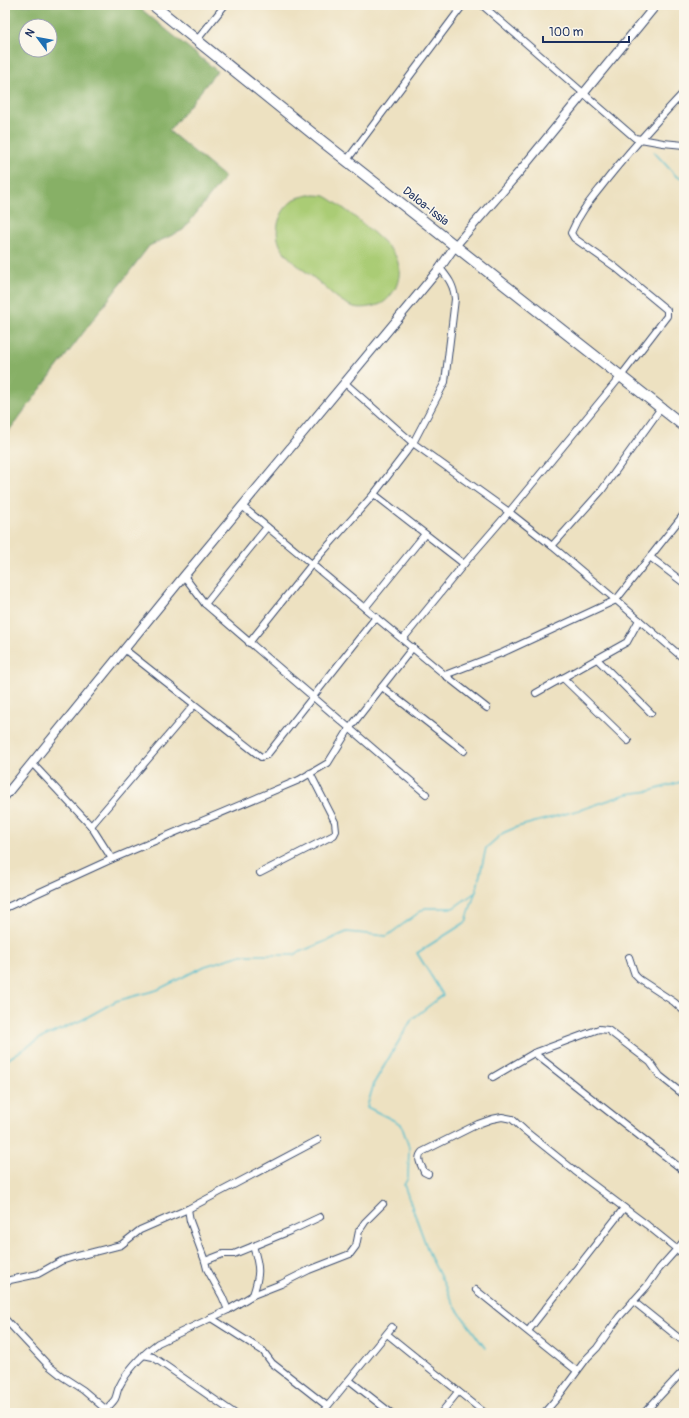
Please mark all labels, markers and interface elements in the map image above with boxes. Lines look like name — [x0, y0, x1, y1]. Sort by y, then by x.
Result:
north arrow — [18, 18, 58, 58]
scale bar — [543, 18, 629, 44]
text: 100 m — [549, 25, 584, 40]
text: N — [22, 26, 38, 40]
street label: Daloa-Issia — [399, 184, 452, 229]

